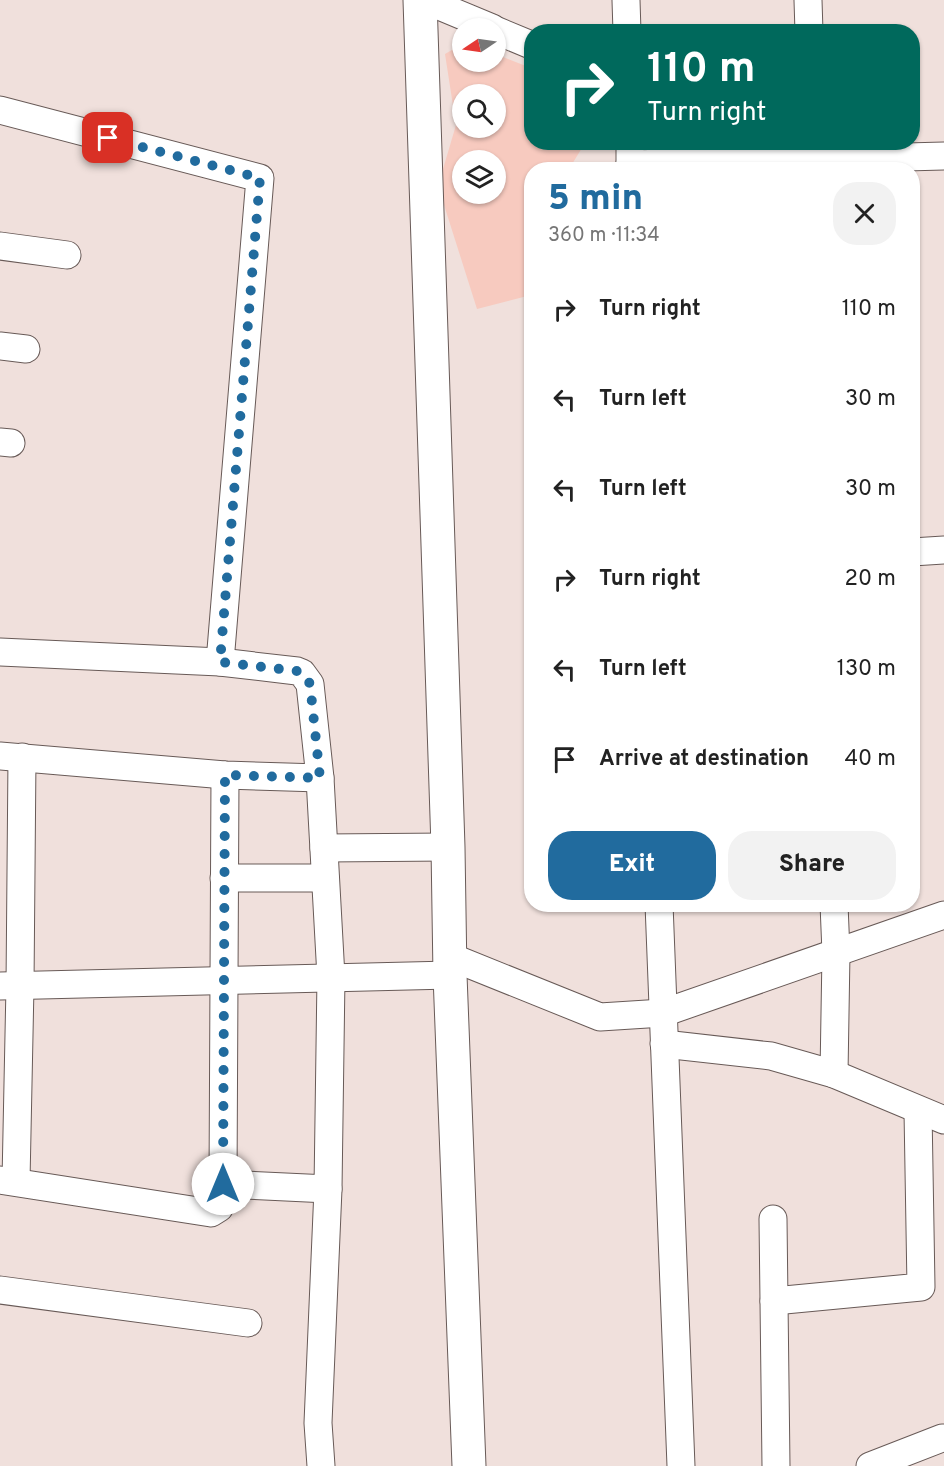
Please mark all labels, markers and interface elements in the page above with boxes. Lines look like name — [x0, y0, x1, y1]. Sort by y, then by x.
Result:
north arrow — [452, 18, 506, 72]
map controls — [452, 18, 506, 204]
text: 110 m — [647, 44, 756, 97]
icon: right — [548, 48, 626, 126]
button: search — [452, 84, 506, 138]
text: Turn right — [647, 96, 766, 130]
pin — [82, 112, 133, 163]
icon: arrive — [91, 121, 124, 154]
button: layers — [452, 150, 506, 204]
text: 5 min — [548, 177, 643, 223]
button: close — [833, 182, 896, 245]
text: 360 m · 11:34 — [548, 223, 660, 249]
icon: right — [548, 293, 581, 326]
text: Turn right — [599, 296, 701, 323]
text: 110 m — [842, 296, 896, 323]
icon: left — [548, 383, 581, 416]
text: Turn left — [599, 386, 687, 413]
text: 30 m — [845, 386, 896, 413]
icon: left — [548, 473, 581, 506]
text: Turn left — [599, 476, 687, 503]
text: 30 m — [845, 476, 896, 503]
icon: right — [548, 563, 581, 596]
text: Turn right — [599, 566, 701, 593]
text: 20 m — [845, 566, 896, 593]
icon: left — [548, 653, 581, 686]
text: Turn left — [599, 656, 687, 683]
text: 130 m — [837, 656, 896, 683]
icon: arrive — [548, 743, 581, 776]
text: Arrive at destination — [599, 746, 809, 773]
text: 40 m — [844, 746, 896, 773]
button: Exit — [548, 831, 716, 900]
button: Share — [728, 831, 896, 900]
position arrow — [191, 1152, 255, 1216]

